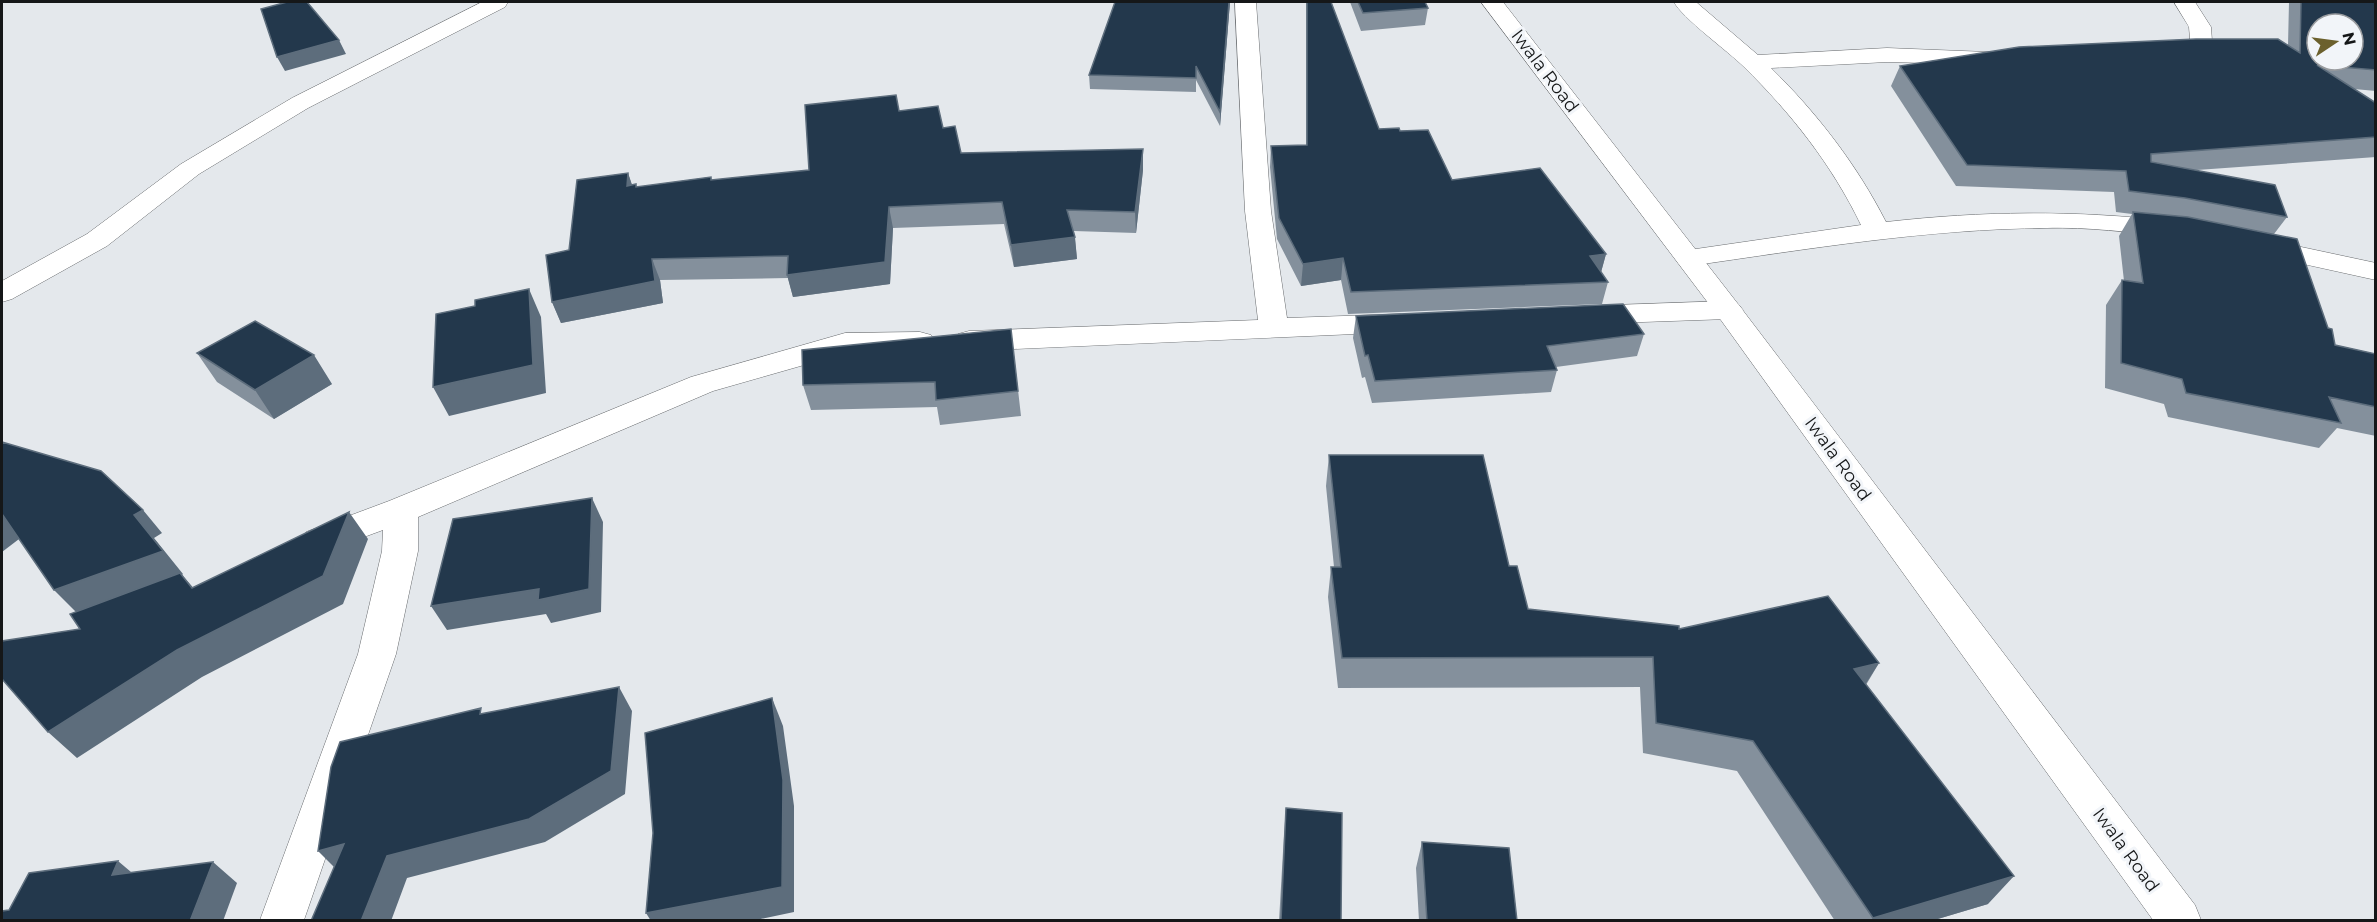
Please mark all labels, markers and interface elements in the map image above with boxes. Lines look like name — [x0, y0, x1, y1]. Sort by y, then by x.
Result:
north arrow — [2305, 12, 2365, 72]
street label: Iwala Road — [1506, 25, 1584, 117]
text: N — [2338, 30, 2360, 47]
street label: Iwala Road — [1800, 413, 1876, 505]
street label: Iwala Road — [2088, 804, 2164, 896]

